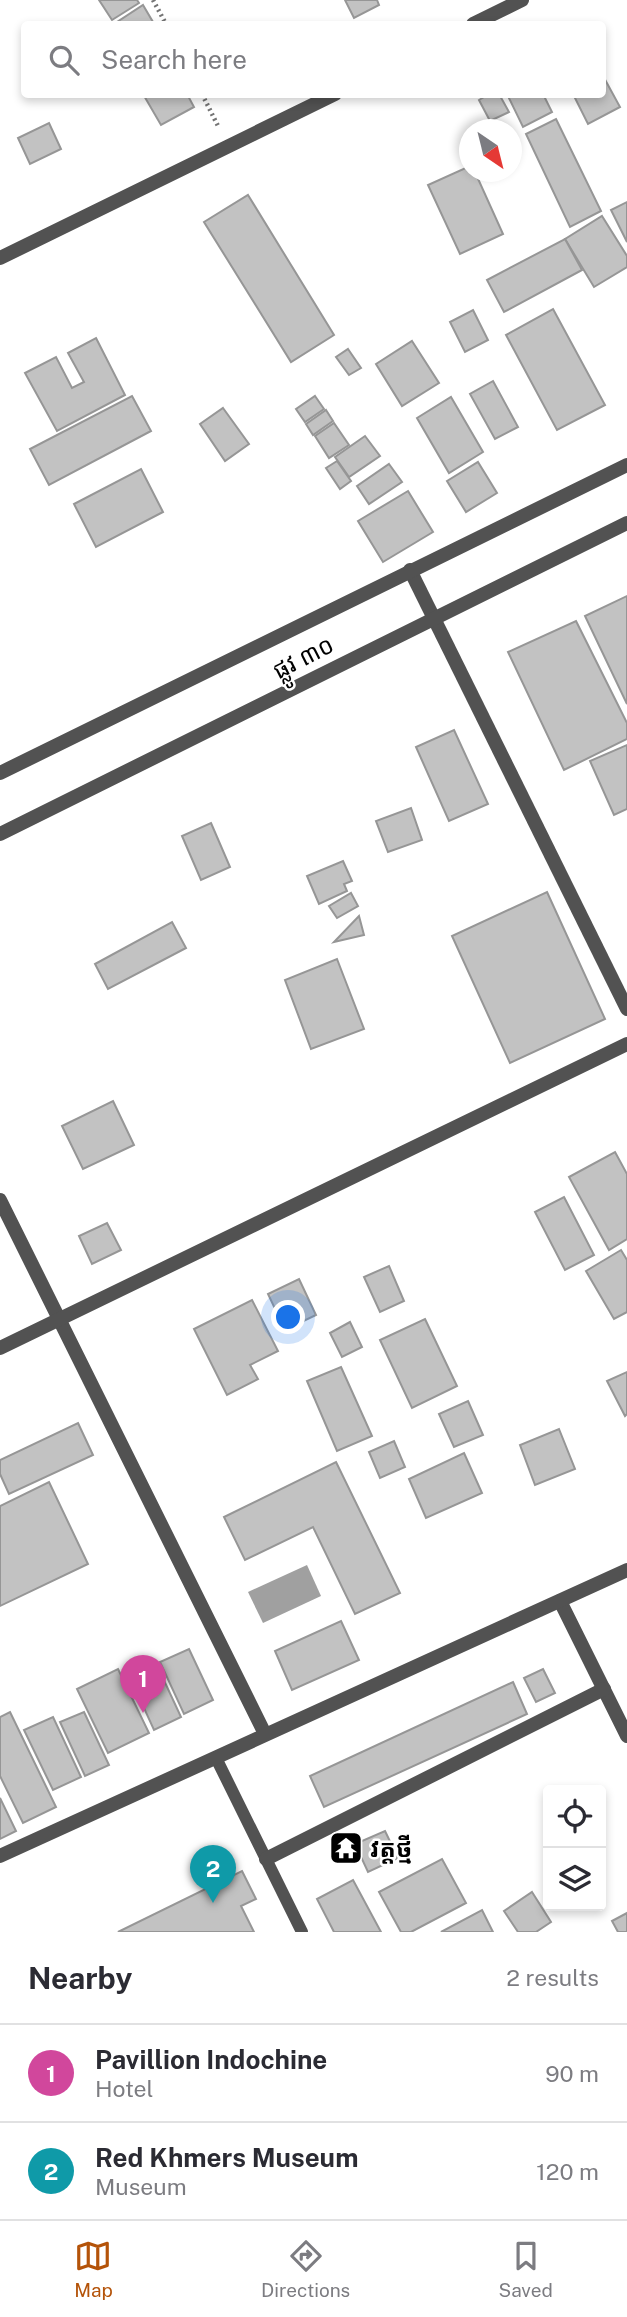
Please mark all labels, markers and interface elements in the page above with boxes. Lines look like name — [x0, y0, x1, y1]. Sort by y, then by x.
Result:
search box — [21, 21, 606, 98]
icon: search — [45, 41, 83, 79]
text: Search here — [101, 44, 247, 75]
north arrow — [459, 119, 522, 182]
street label: ផ្លូវ ៣០ — [268, 630, 342, 692]
your location — [271, 1300, 305, 1334]
pin: 1 — [120, 1655, 166, 1713]
map controls — [543, 1785, 606, 1911]
button: locate — [543, 1785, 606, 1848]
temple icon: វត្តថ្មី — [327, 1829, 365, 1867]
place label: វត្តថ្មី — [370, 1834, 412, 1864]
pin: 2 — [190, 1845, 236, 1903]
button: layers — [543, 1848, 606, 1911]
text: Nearby — [28, 1960, 132, 1996]
text: 2 results — [506, 1964, 599, 1991]
text: Pavillion Indochine — [95, 2044, 327, 2075]
text: 1 — [46, 2060, 56, 2087]
text: 90 m — [545, 2060, 599, 2087]
text: Hotel — [95, 2075, 154, 2102]
text: Red Khmers Museum — [95, 2142, 358, 2173]
text: 2 — [44, 2158, 58, 2185]
text: 120 m — [536, 2158, 599, 2185]
text: Museum — [95, 2173, 187, 2200]
tab: Map — [74, 2237, 113, 2301]
tab: Directions — [261, 2237, 350, 2301]
tab: Saved — [499, 2237, 553, 2301]

